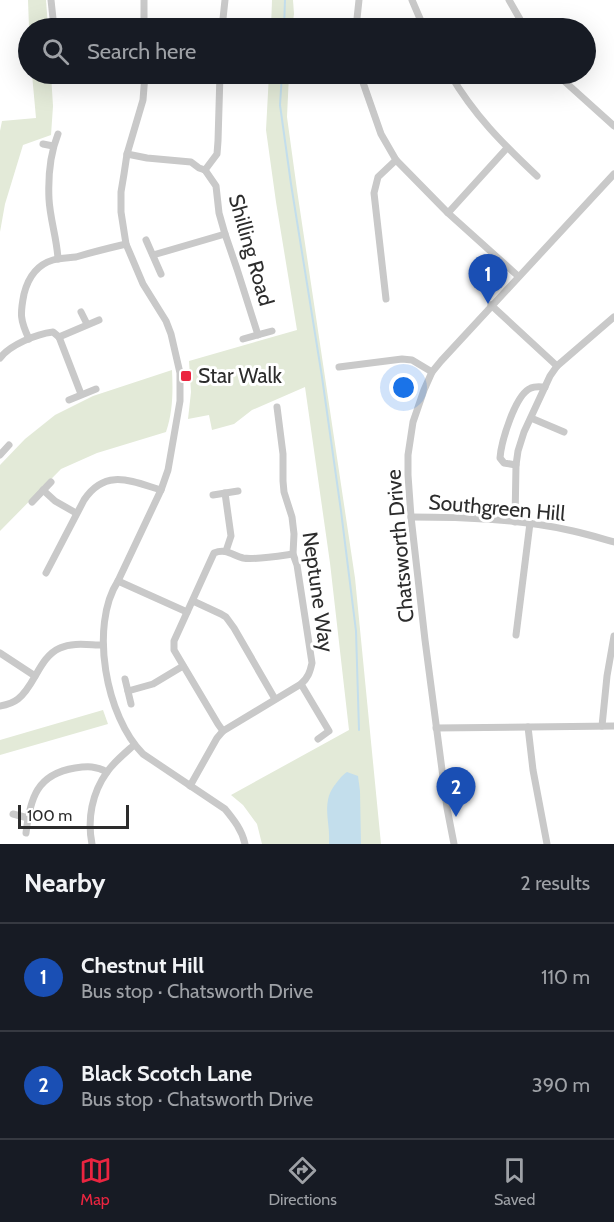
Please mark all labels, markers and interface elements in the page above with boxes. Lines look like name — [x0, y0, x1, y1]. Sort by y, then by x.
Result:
search box — [18, 18, 596, 84]
icon: search — [39, 35, 72, 68]
text: Search here — [87, 38, 196, 65]
street label: Shilling Road — [224, 191, 279, 308]
pin: 1 — [468, 254, 508, 304]
place label: Star Walk — [198, 363, 283, 388]
marker: Star Walk — [179, 369, 193, 383]
your location — [389, 373, 418, 402]
street label: Chatsworth Drive — [380, 468, 419, 624]
street label: Southgreen Hill — [428, 489, 566, 526]
street label: Neptune Way — [298, 530, 339, 654]
pin: 2 — [436, 768, 476, 817]
scale bar — [18, 802, 129, 830]
text: 100 m — [27, 806, 72, 825]
text: Nearby — [24, 867, 105, 899]
text: 2 results — [520, 871, 590, 895]
text: Chestnut Hill — [81, 952, 204, 979]
text: 1 — [40, 965, 47, 989]
text: 110 m — [541, 965, 590, 989]
text: Bus stop · Chatsworth Drive — [81, 979, 313, 1003]
text: Black Scotch Lane — [81, 1060, 252, 1087]
text: 2 — [38, 1073, 49, 1097]
text: 390 m — [532, 1073, 590, 1097]
text: Bus stop · Chatsworth Drive — [81, 1087, 313, 1111]
tab: Map — [79, 1154, 112, 1209]
tab: Directions — [269, 1154, 337, 1209]
tab: Saved — [494, 1154, 535, 1209]

